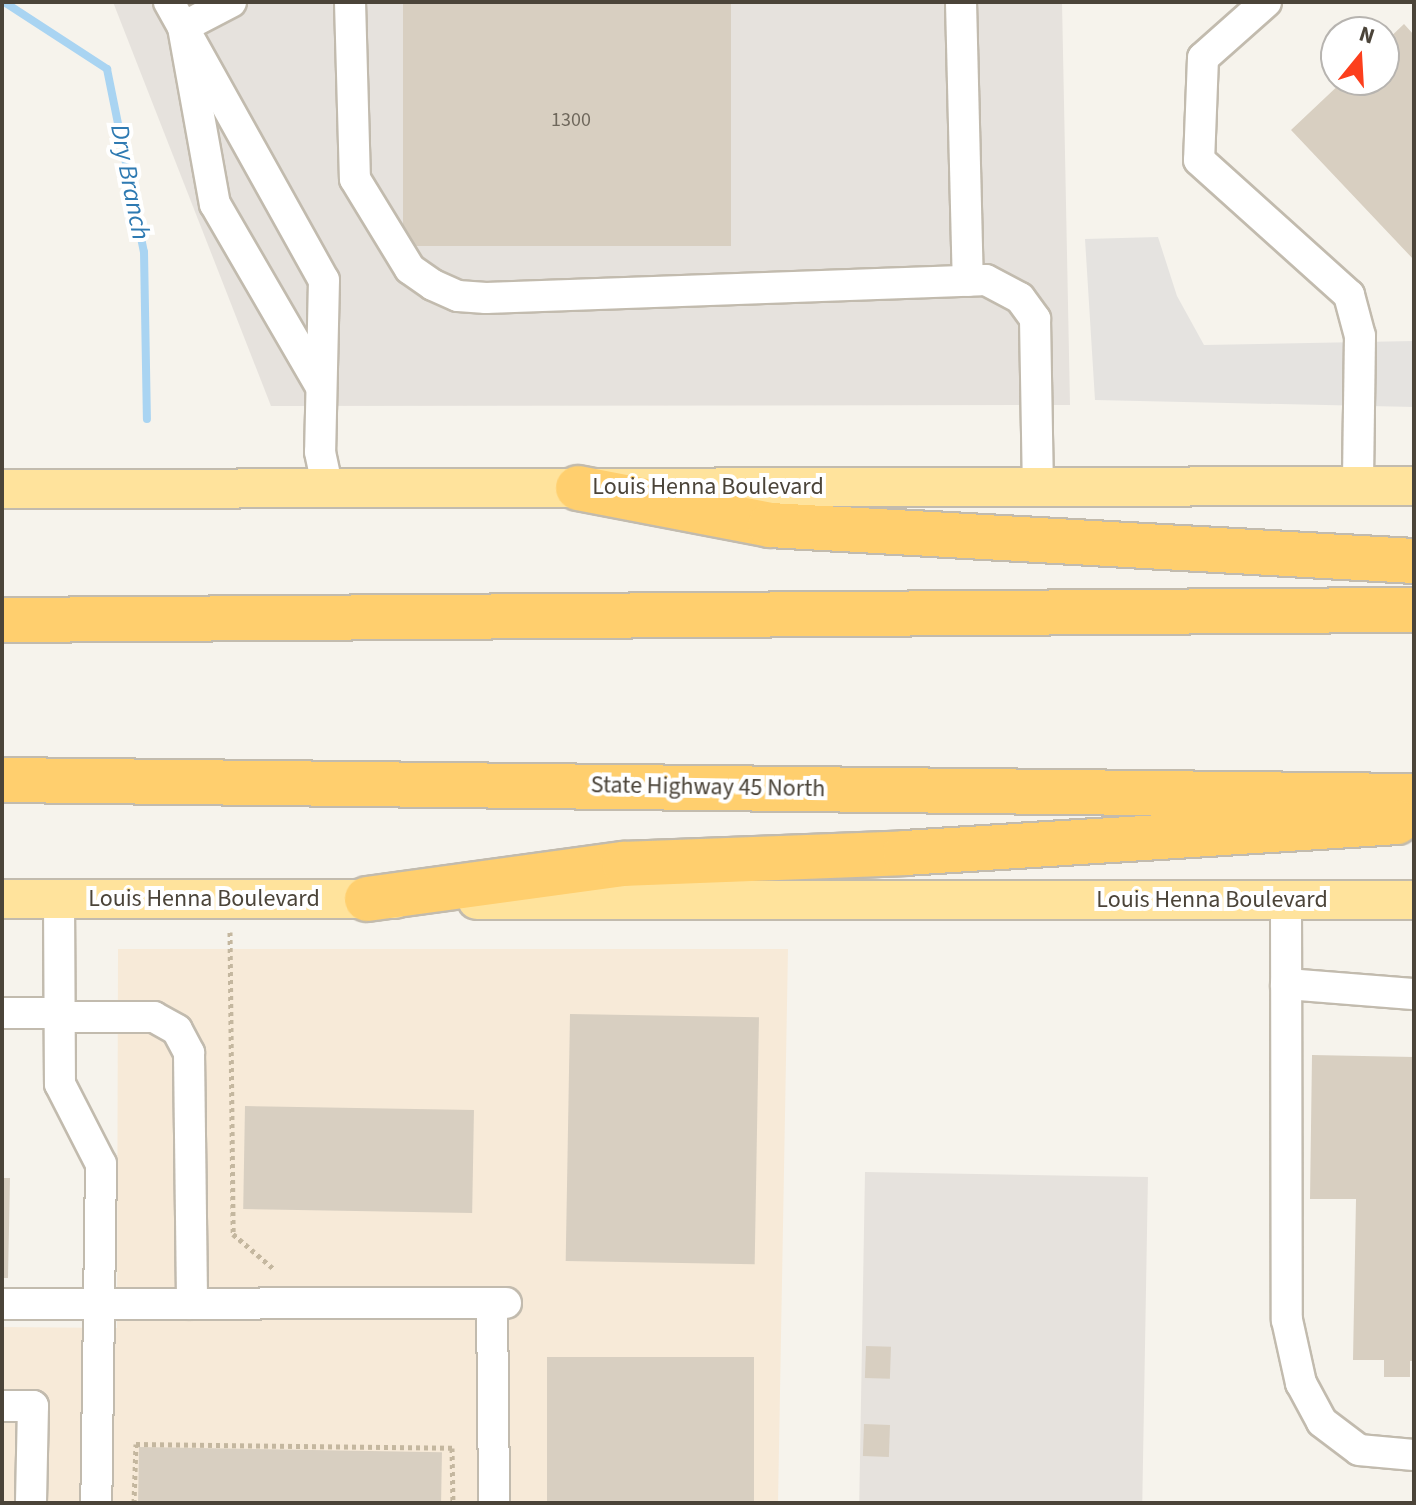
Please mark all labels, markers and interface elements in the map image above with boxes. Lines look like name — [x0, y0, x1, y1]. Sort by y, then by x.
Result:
north arrow — [1320, 16, 1400, 96]
text: N — [1355, 18, 1379, 53]
house number: 1300 — [551, 108, 591, 132]
water label: Dry Branch — [103, 121, 157, 243]
street label: Louis Henna Boulevard — [592, 473, 824, 501]
street label: State Highway 45 North — [590, 771, 826, 803]
street label: Louis Henna Boulevard — [88, 885, 320, 913]
street label: Louis Henna Boulevard — [1096, 886, 1328, 914]

